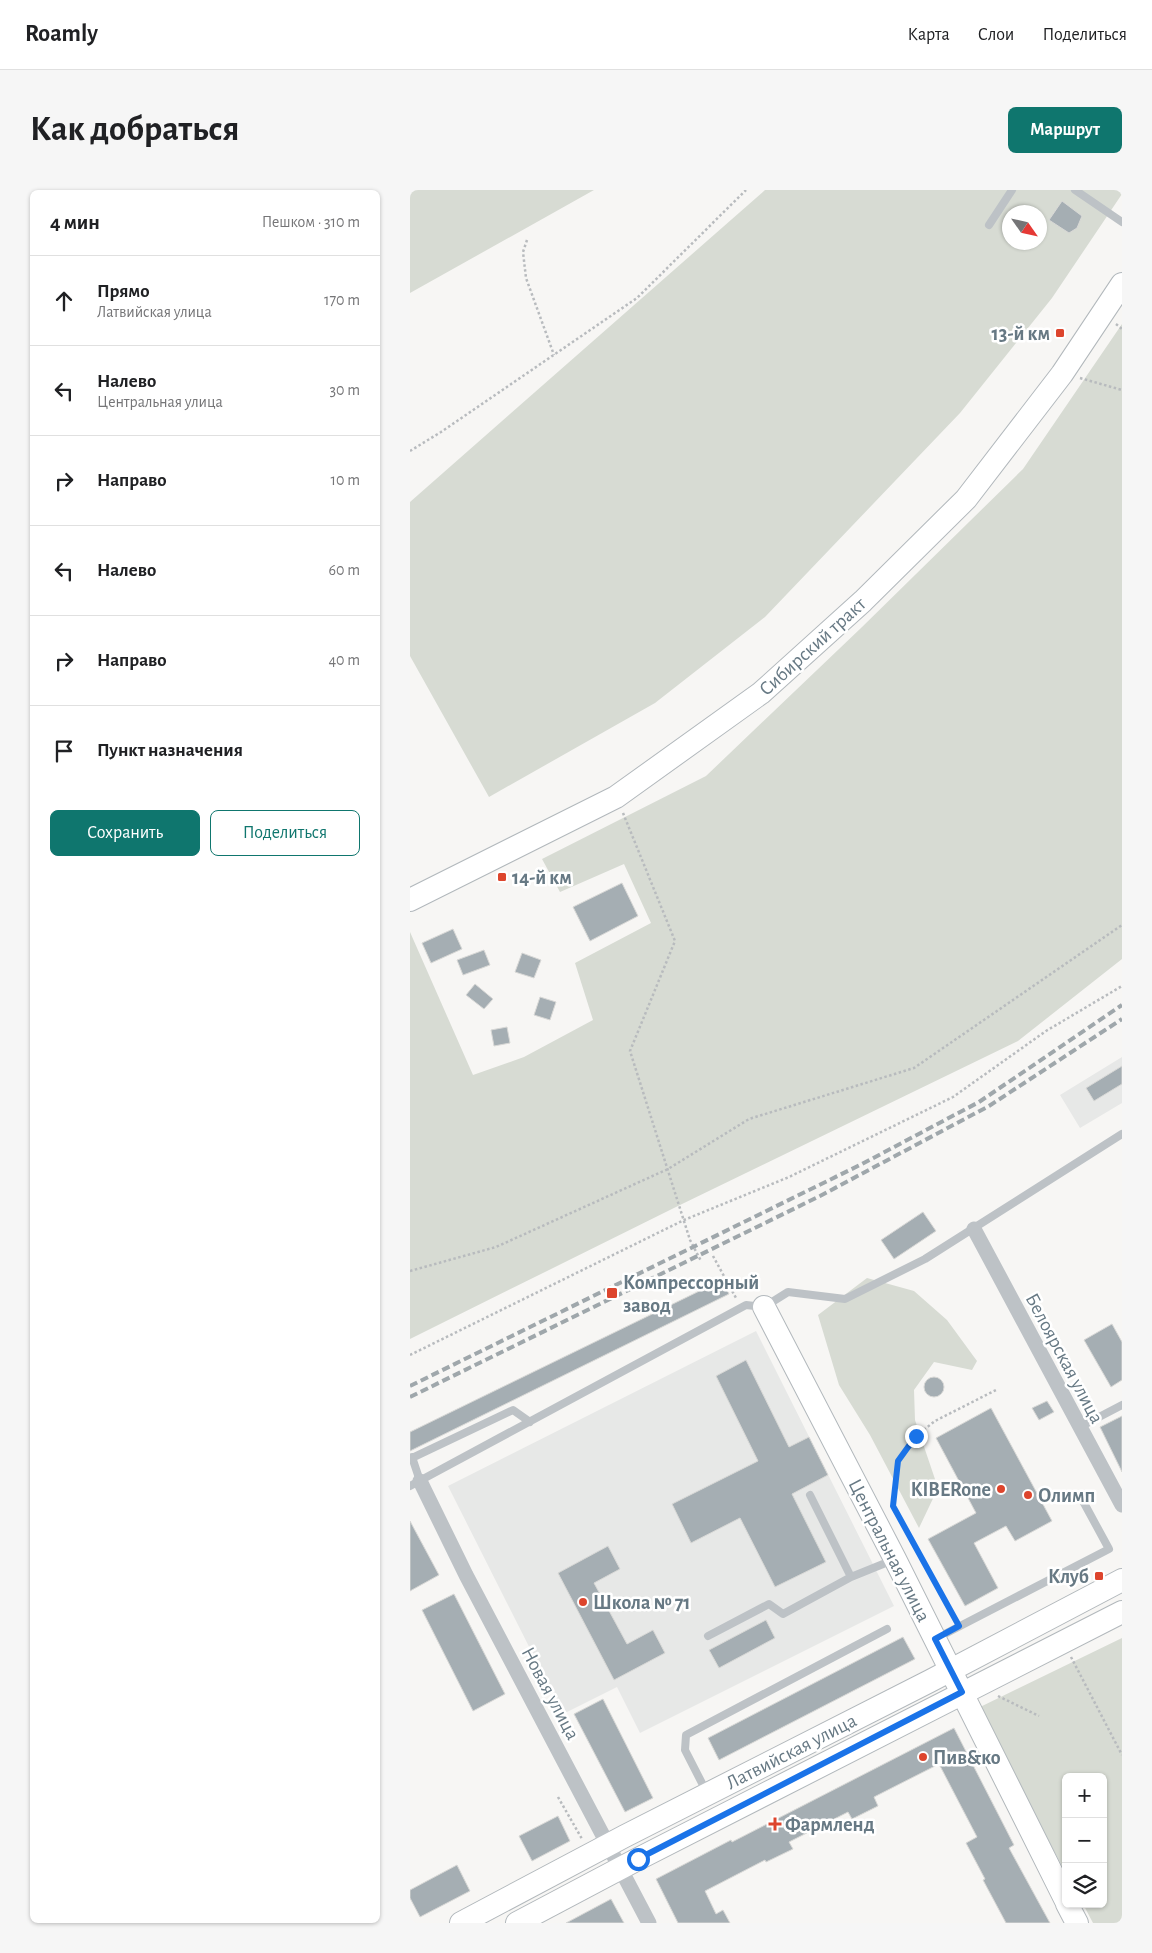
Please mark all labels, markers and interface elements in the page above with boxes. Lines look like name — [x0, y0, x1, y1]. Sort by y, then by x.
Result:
text: Roamly — [25, 22, 98, 46]
text: Карта — [908, 26, 950, 44]
text: Слои — [978, 26, 1014, 44]
text: Поделиться — [1042, 26, 1127, 44]
button: Маршрут — [1008, 107, 1122, 153]
text: Как добраться — [30, 112, 239, 147]
north arrow — [1002, 205, 1047, 250]
text: 4 мин — [50, 212, 100, 233]
text: Пешком · 310 m — [262, 214, 360, 230]
text: Прямо — [97, 282, 150, 301]
icon: ahead — [50, 287, 78, 315]
text: 170 m — [324, 292, 360, 308]
text: Латвийская улица — [97, 304, 212, 320]
place label: 13-й км — [992, 324, 1050, 344]
marker: 13-й км — [1054, 327, 1066, 339]
text: Налево — [97, 372, 156, 391]
icon: left — [50, 377, 78, 405]
text: 30 m — [330, 382, 360, 398]
text: Центральная улица — [97, 394, 223, 410]
icon: right — [50, 467, 78, 495]
text: Направо — [97, 471, 167, 490]
text: 10 m — [331, 472, 360, 488]
icon: left — [50, 557, 78, 585]
text: Налево — [97, 561, 156, 580]
text: 60 m — [329, 562, 360, 578]
street label: Сибирский тракт — [756, 593, 870, 700]
icon: right — [50, 647, 78, 675]
text: Направо — [97, 651, 167, 670]
text: 40 m — [328, 652, 360, 668]
icon: arrive — [50, 737, 78, 765]
text: Пункт назначения — [97, 741, 243, 760]
button: Сохранить — [50, 810, 200, 856]
button: Поделиться — [210, 810, 360, 856]
place label: 14-й км — [512, 868, 572, 888]
marker: 14-й км — [496, 871, 508, 883]
place label: Компрессорный завод — [623, 1273, 759, 1316]
marker: Компрессорный завод — [605, 1286, 619, 1300]
street label: Белоярская улица — [1021, 1290, 1107, 1427]
route end — [905, 1425, 928, 1448]
street label: Центральная улица — [844, 1476, 934, 1625]
place label: KIBERone — [911, 1480, 991, 1500]
marker: KIBERone — [995, 1483, 1007, 1495]
place label: Олимп — [1038, 1486, 1095, 1506]
marker: Олимп — [1022, 1489, 1034, 1501]
place label: Клуб — [1048, 1567, 1089, 1587]
marker: Клуб — [1093, 1570, 1105, 1582]
place label: Школа № 71 — [593, 1593, 691, 1613]
marker: Школа № 71 — [577, 1596, 589, 1608]
street label: Новая улица — [517, 1644, 583, 1743]
street label: Латвийская улица — [723, 1710, 860, 1793]
place label: Пив&ко — [933, 1748, 1001, 1768]
marker: Пив&ко — [917, 1751, 929, 1763]
map controls — [1062, 1773, 1107, 1908]
button: + — [1062, 1773, 1107, 1818]
place label: Фармленд — [785, 1815, 875, 1835]
marker: Фармленд — [769, 1818, 781, 1830]
button: − — [1062, 1818, 1107, 1863]
route start — [627, 1848, 650, 1871]
button: layers — [1062, 1863, 1107, 1908]

